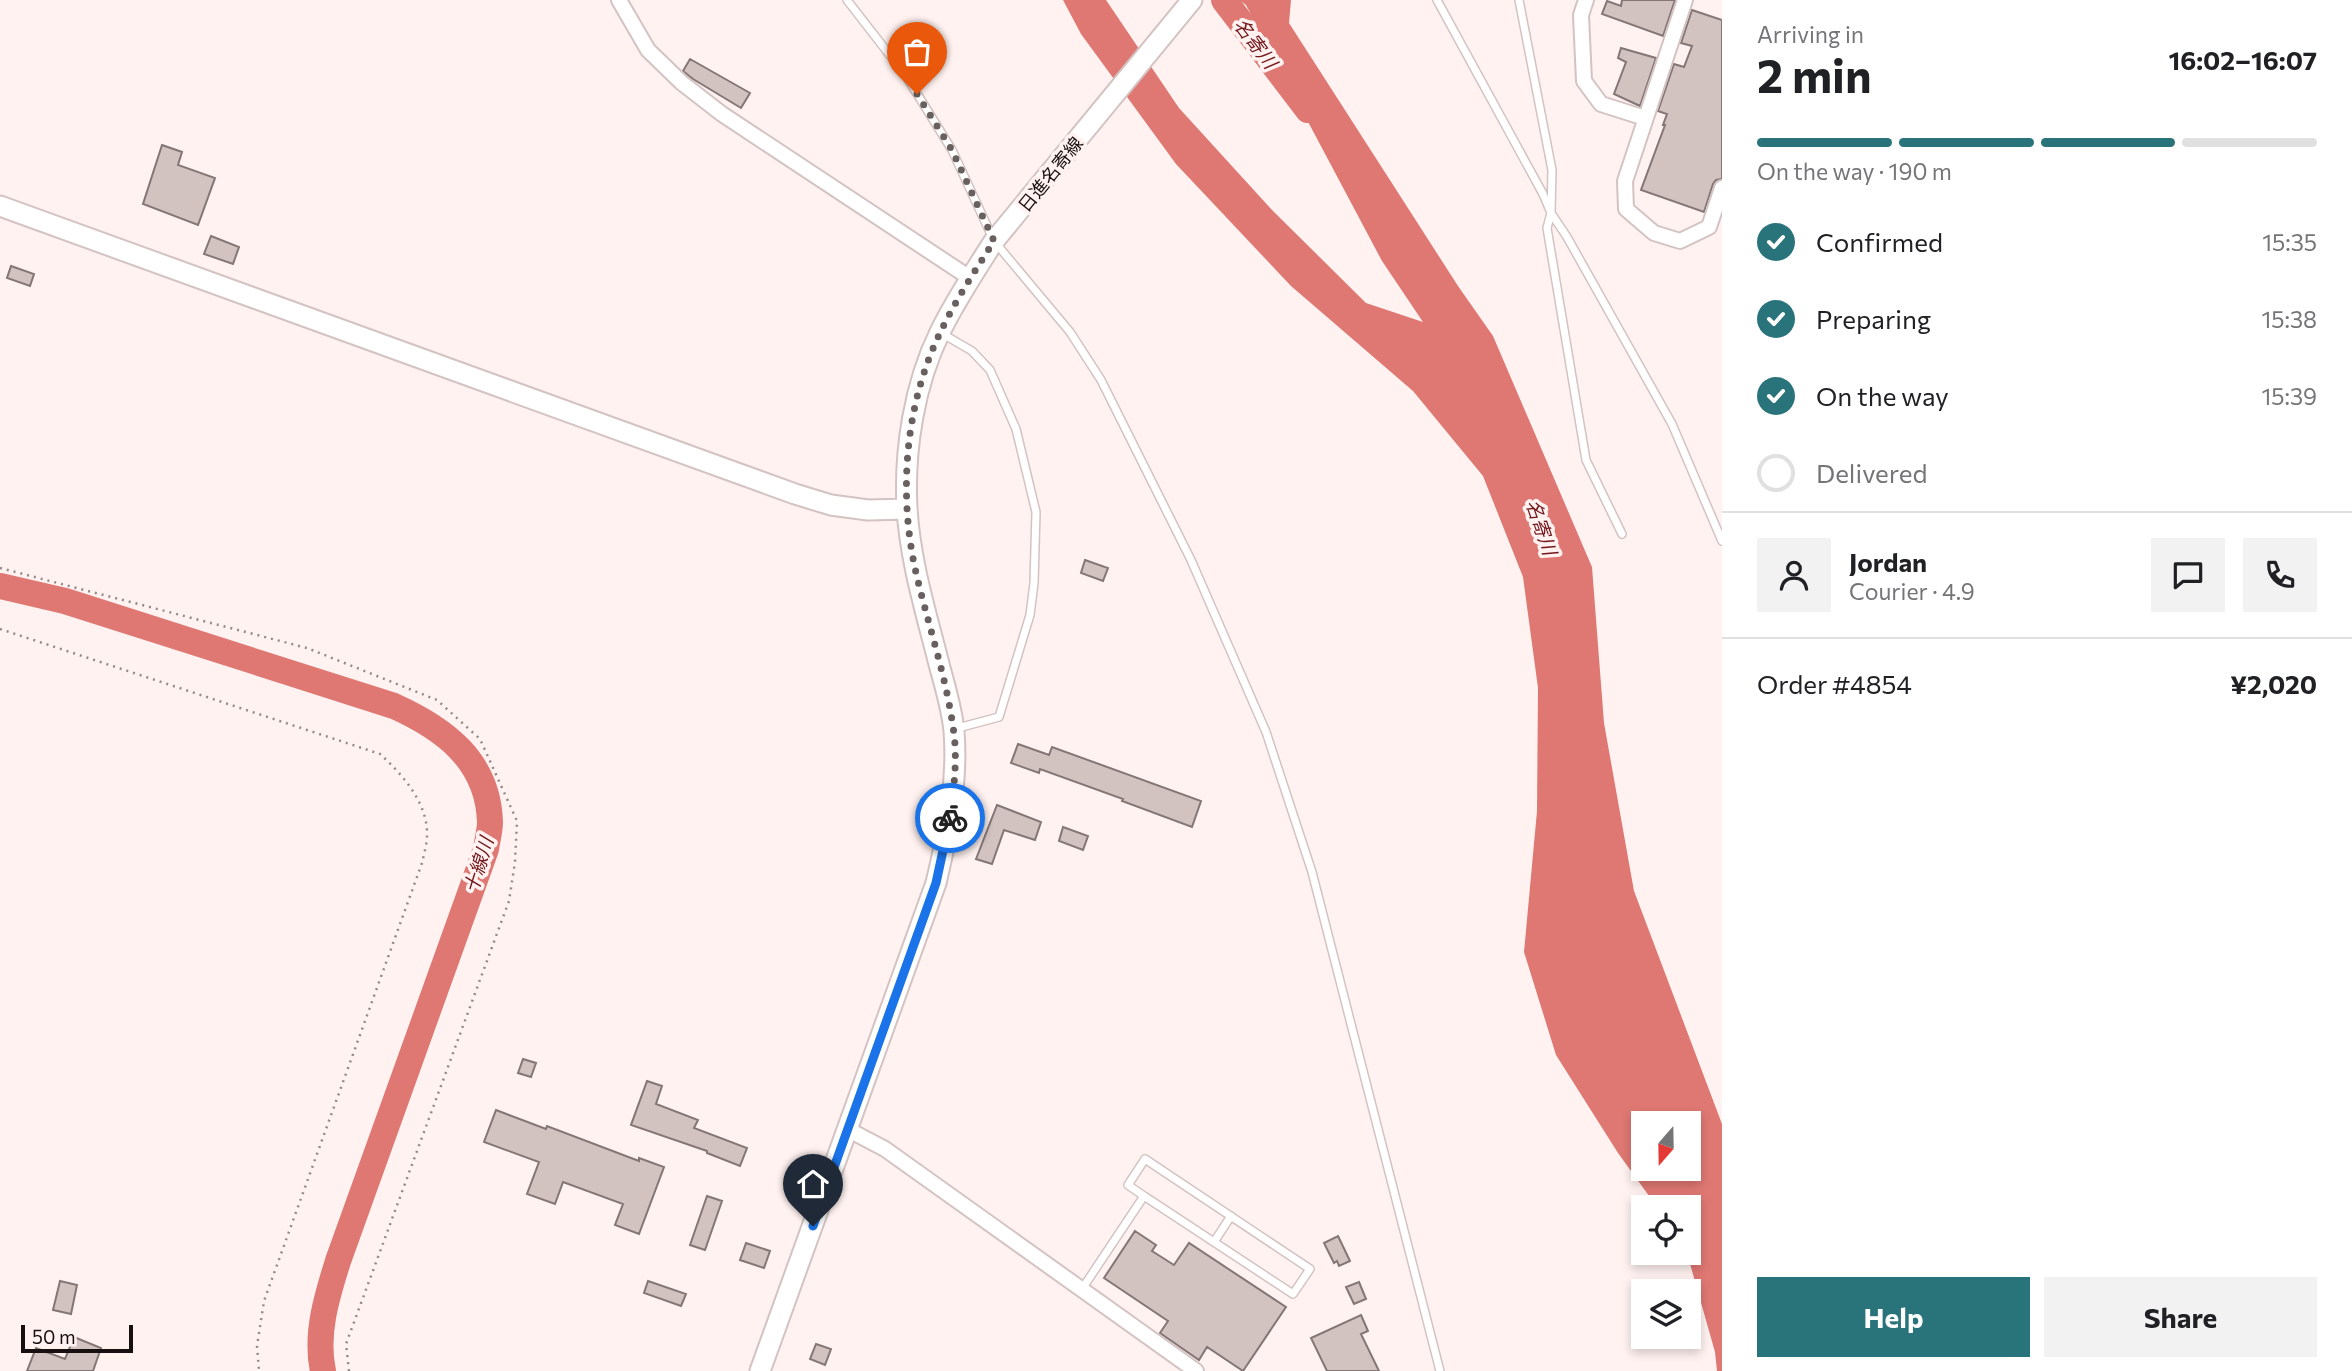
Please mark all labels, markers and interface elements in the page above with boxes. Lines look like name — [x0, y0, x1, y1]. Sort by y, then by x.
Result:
water label: 名寄川 — [1230, 13, 1284, 74]
text: Arriving in — [1757, 20, 1864, 48]
pin — [887, 22, 947, 94]
icon: bag — [898, 33, 936, 71]
text: 16:02–16:07 — [2168, 44, 2317, 75]
text: 2 min — [1757, 46, 1872, 102]
street label: 日進名寄線 — [1013, 132, 1087, 216]
text: On the way · 190 m — [1757, 157, 1952, 185]
icon: check — [1757, 223, 1795, 261]
text: Confirmed — [1816, 226, 1943, 257]
text: 15:35 — [2262, 228, 2317, 256]
icon: check — [1757, 300, 1795, 338]
text: Preparing — [1816, 303, 1931, 334]
text: 15:38 — [2261, 305, 2317, 333]
icon: check — [1757, 377, 1795, 415]
text: On the way — [1816, 380, 1949, 411]
text: 15:39 — [2261, 382, 2317, 410]
text: Delivered — [1816, 457, 1927, 488]
water label: 名寄川 — [1522, 496, 1563, 560]
button: person — [1757, 538, 1831, 612]
button: chat — [2151, 538, 2225, 612]
button: phone — [2243, 538, 2317, 612]
text: Jordan — [1849, 546, 1927, 577]
text: Courier · 4.9 — [1849, 577, 1975, 605]
text: Order #4854 — [1757, 668, 1912, 699]
text: ¥2,020 — [2230, 668, 2317, 699]
courier — [915, 783, 985, 853]
icon: bike — [931, 799, 969, 837]
water label: 十線川 — [459, 832, 498, 896]
north arrow — [1631, 1111, 1701, 1181]
map controls — [1631, 1111, 1701, 1349]
pin — [783, 1154, 843, 1226]
icon: home — [794, 1165, 832, 1203]
button: locate — [1631, 1195, 1701, 1265]
button: Help — [1757, 1277, 2030, 1357]
button: Share — [2044, 1277, 2317, 1357]
button: layers — [1631, 1279, 1701, 1349]
scale bar — [21, 1322, 133, 1354]
text: 50 m — [32, 1325, 76, 1348]

